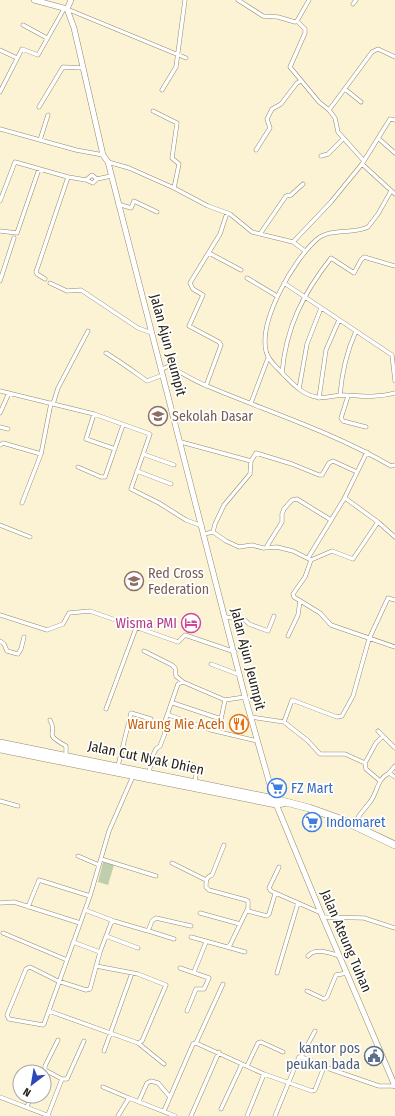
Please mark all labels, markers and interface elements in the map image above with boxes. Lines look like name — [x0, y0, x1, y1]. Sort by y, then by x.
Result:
street label: Jalan Ajun Jeumpit — [146, 292, 190, 398]
school or university icon: Sekolah Dasar — [147, 405, 169, 427]
place label: Sekolah Dasar — [172, 408, 253, 425]
place label: Red Cross Federation — [148, 565, 209, 598]
school or university icon: Red Cross Federation — [123, 570, 145, 592]
street label: Jalan Ajun Jeumpit — [227, 606, 269, 712]
hotel icon: Wisma PMI — [180, 612, 202, 634]
place label: Wisma PMI — [116, 615, 177, 632]
restaurant icon: Warung Mie Aceh — [228, 713, 250, 735]
place label: Warung Mie Aceh — [128, 716, 225, 733]
street label: Jalan Cut Nyak Dhien — [86, 737, 206, 779]
supermarket icon: FZ Mart — [266, 777, 288, 799]
place label: FZ Mart — [291, 780, 333, 797]
supermarket icon: Indomaret — [301, 811, 323, 833]
place label: Indomaret — [326, 814, 386, 831]
street label: Jalan Ateung Tuhan — [317, 887, 375, 995]
place label: kantor pos peukan bada — [286, 1040, 360, 1073]
public building icon: kantor pos peukan bada — [363, 1045, 385, 1067]
north arrow — [12, 1064, 52, 1104]
text: N — [21, 1085, 33, 1099]

